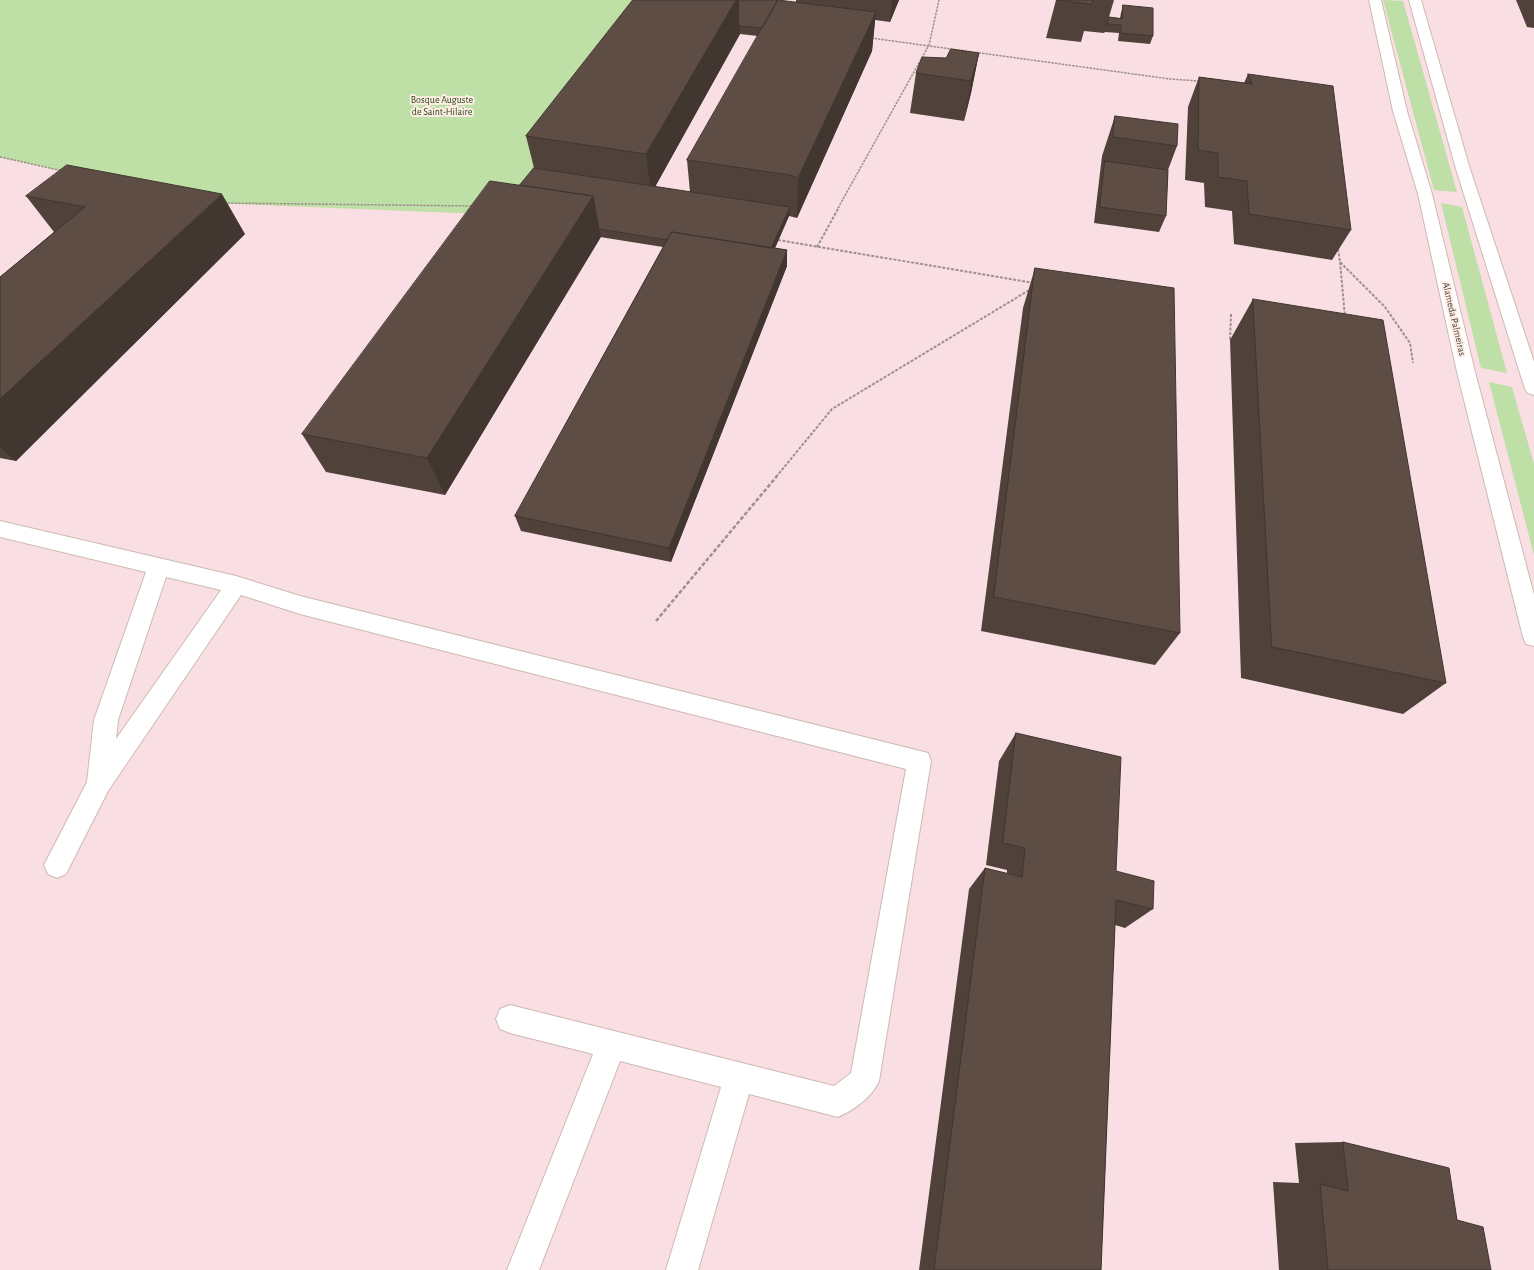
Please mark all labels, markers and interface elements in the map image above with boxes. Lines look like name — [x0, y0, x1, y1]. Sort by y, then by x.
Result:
park label: Bosque Auguste de Saint-Hilaire — [411, 94, 473, 118]
street label: Alameda Palmeiras — [1440, 281, 1468, 357]

